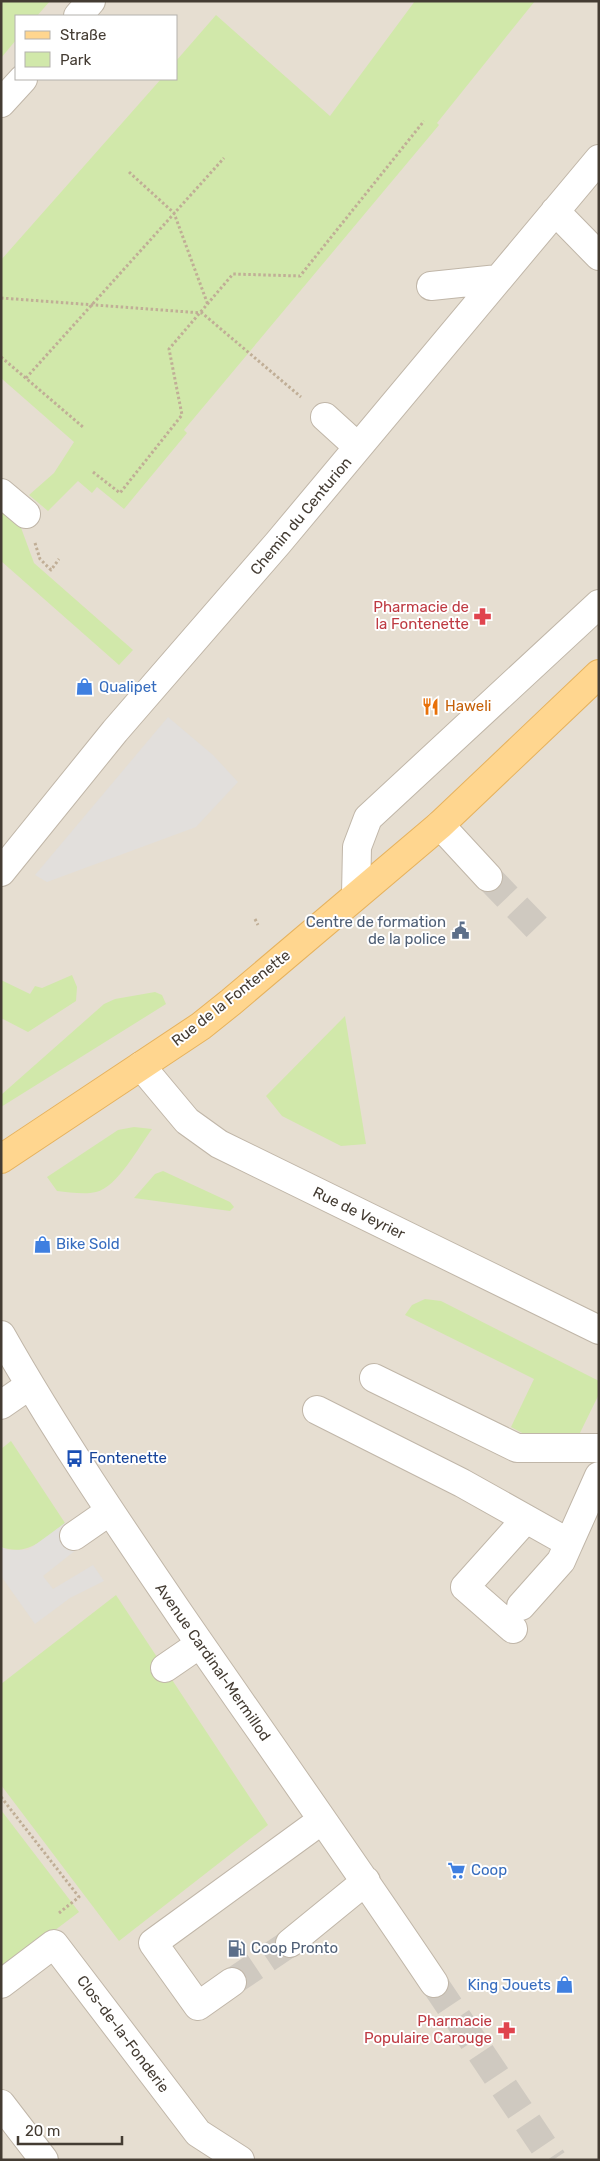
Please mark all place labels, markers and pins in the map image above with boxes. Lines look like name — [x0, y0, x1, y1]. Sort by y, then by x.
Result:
place label: Pharmacie de la Fontenette — [373, 598, 469, 633]
pharmacy icon: Pharmacie de la Fontenette — [473, 606, 493, 626]
shop icon: Qualipet — [75, 677, 95, 697]
place label: Qualipet — [99, 678, 157, 696]
restaurant icon: Haweli — [421, 696, 441, 716]
place label: Haweli — [445, 697, 491, 715]
place label: Centre de formation de la police — [306, 913, 446, 948]
public building icon: Centre de formation de la police — [450, 921, 470, 941]
shop icon: Bike Sold — [32, 1234, 52, 1254]
place label: Bike Sold — [56, 1235, 120, 1253]
bus stop icon: Fontenette — [65, 1448, 85, 1468]
place label: Fontenette — [89, 1449, 167, 1467]
supermarket icon: Coop — [447, 1860, 467, 1880]
place label: Coop — [471, 1861, 507, 1879]
fuel station icon: Coop Pronto — [227, 1938, 247, 1958]
place label: Coop Pronto — [251, 1939, 338, 1957]
shop icon: King Jouets — [555, 1975, 575, 1995]
place label: King Jouets — [468, 1976, 551, 1994]
place label: Pharmacie Populaire Carouge — [364, 2012, 492, 2047]
pharmacy icon: Pharmacie Populaire Carouge — [496, 2020, 516, 2040]

